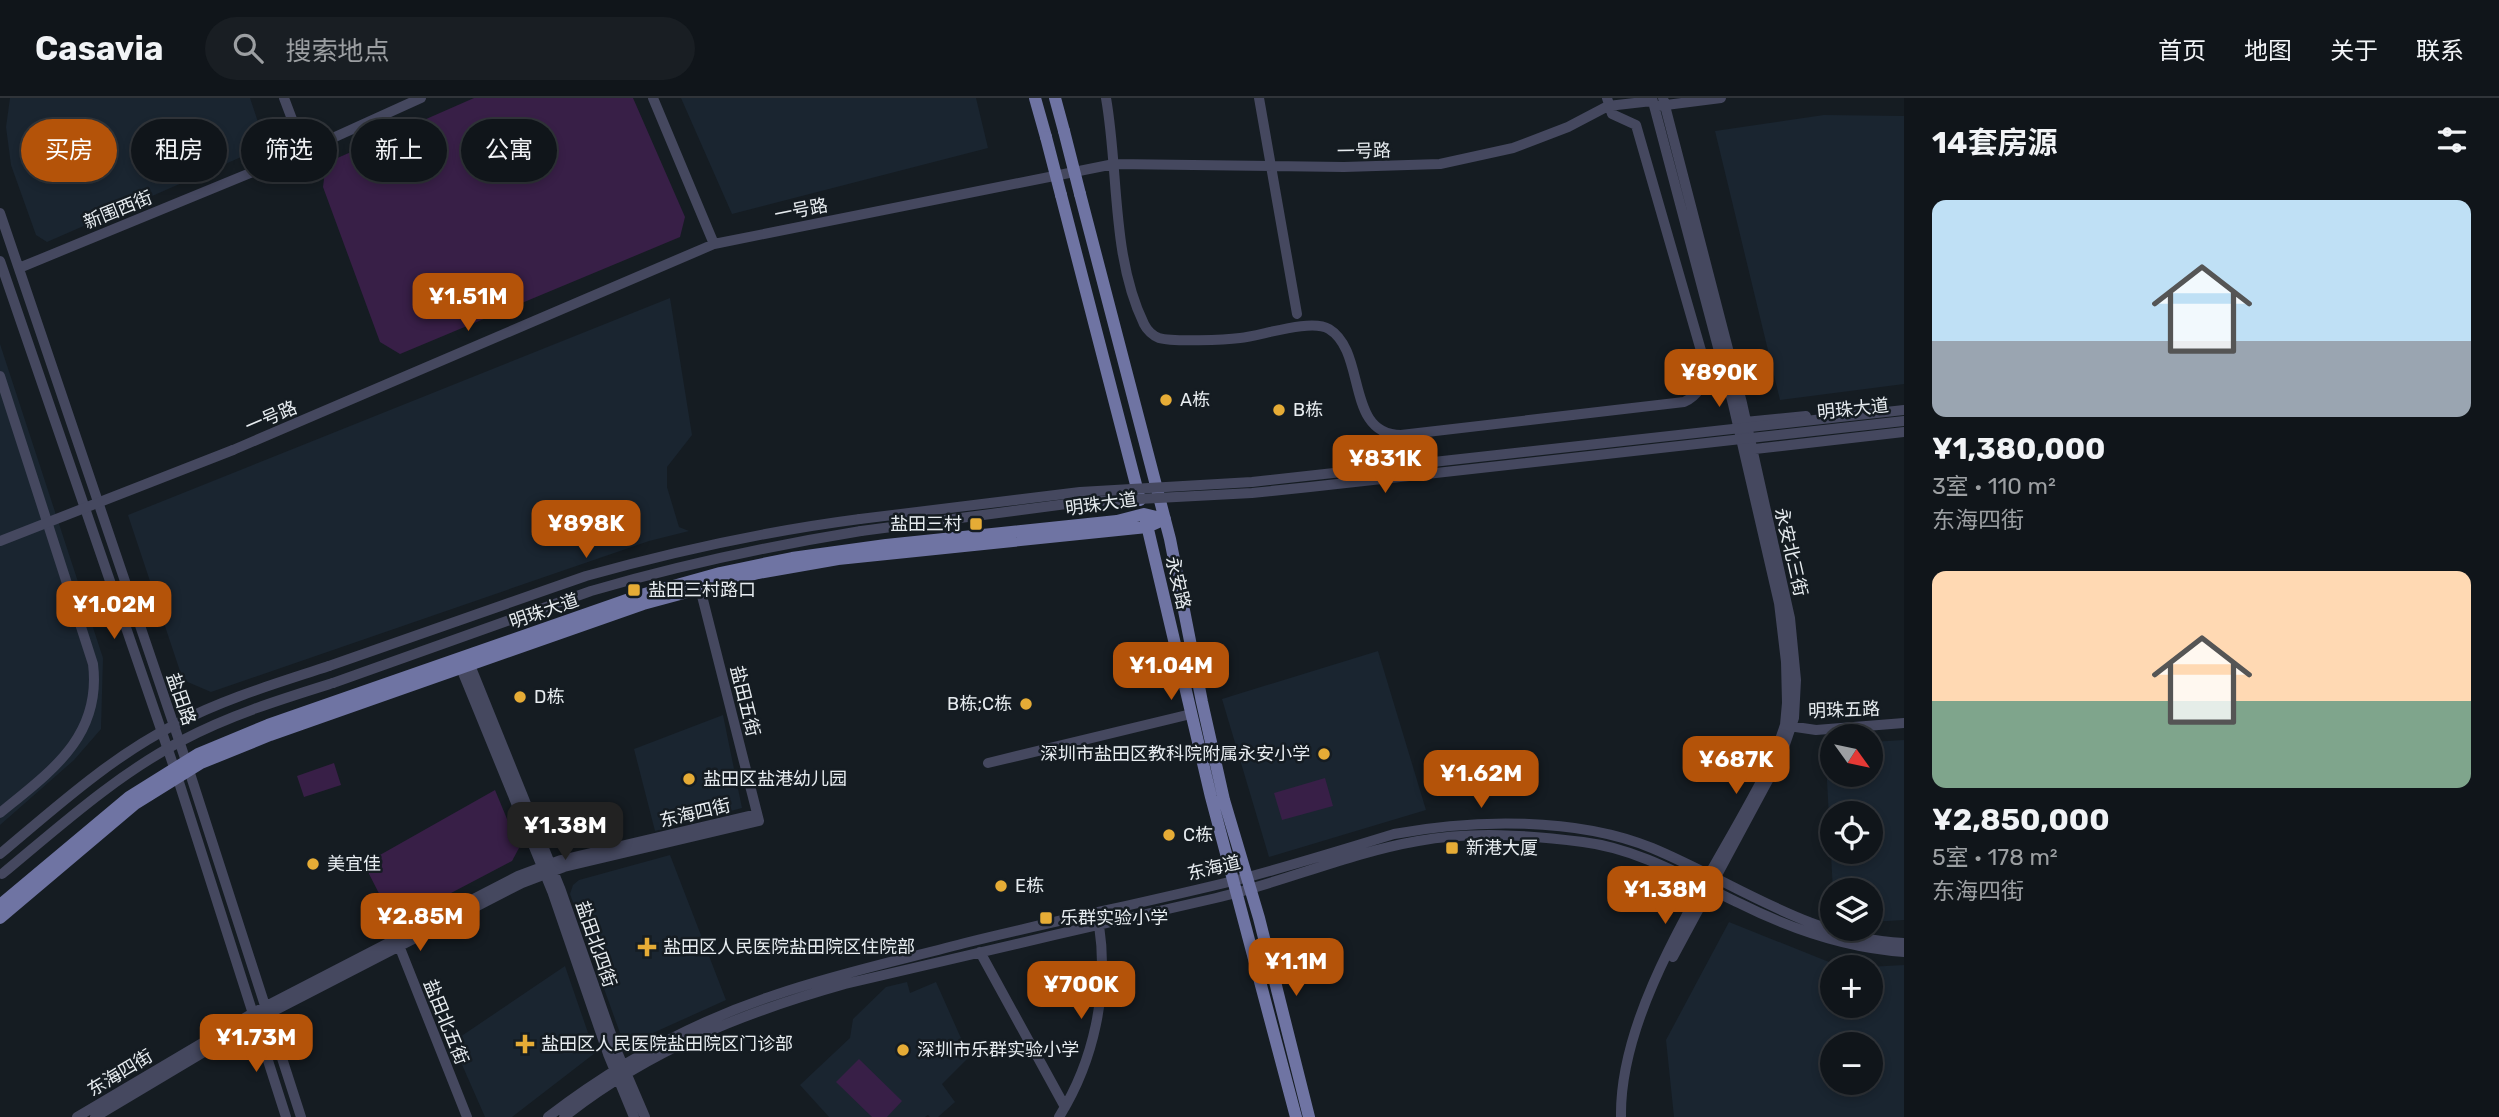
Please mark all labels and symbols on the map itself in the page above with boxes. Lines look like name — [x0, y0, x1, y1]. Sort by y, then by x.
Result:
street label: 一号路 — [1337, 140, 1391, 162]
street label: 新围西街 — [81, 186, 155, 234]
street label: 一号路 — [772, 194, 830, 226]
pin: ¥1.51M — [411, 274, 525, 333]
pin: ¥890K — [1670, 350, 1768, 409]
place label: A栋 — [1180, 389, 1210, 411]
marker: A栋 — [1158, 392, 1174, 408]
street label: 明珠大道 — [1816, 394, 1890, 424]
street label: 一号路 — [242, 396, 300, 438]
place label: B栋 — [1293, 399, 1323, 421]
marker: B栋 — [1271, 402, 1287, 418]
pin: ¥831K — [1336, 436, 1434, 495]
street label: 明珠大道 — [1064, 488, 1138, 520]
pin: ¥898K — [537, 500, 635, 560]
street label: 永安北三街 — [1770, 506, 1812, 598]
place label: 盐田三村 — [890, 513, 962, 535]
marker: 盐田三村 — [968, 516, 984, 532]
street label: 永安路 — [1161, 554, 1195, 612]
place label: 盐田三村路口 — [648, 579, 756, 601]
pin: ¥1.02M — [57, 582, 171, 641]
marker: 盐田三村路口 — [626, 582, 642, 598]
street label: 明珠大道 — [506, 589, 582, 633]
pin: ¥1.04M — [1114, 642, 1228, 702]
street label: 盐田五街 — [726, 663, 764, 739]
street label: 盐田路 — [162, 670, 200, 728]
place label: D栋 — [534, 686, 564, 708]
marker: D栋 — [512, 689, 528, 705]
place label: B栋;C栋 — [947, 693, 1012, 715]
marker: B栋;C栋 — [1018, 696, 1034, 712]
street label: 明珠五路 — [1808, 698, 1880, 722]
north arrow — [1820, 724, 1883, 788]
pin: ¥687K — [1687, 736, 1785, 796]
place label: 深圳市盐田区教科院附属永安小学 — [1040, 743, 1310, 765]
marker: 深圳市盐田区教科院附属永安小学 — [1316, 746, 1332, 762]
pin: ¥1.62M — [1424, 750, 1538, 810]
place label: 盐田区盐港幼儿园 — [703, 768, 847, 790]
marker: 盐田区盐港幼儿园 — [681, 771, 697, 787]
street label: 东海四街 — [657, 794, 733, 832]
pin: ¥1.38M — [508, 802, 622, 862]
place label: C栋 — [1183, 824, 1213, 846]
marker: C栋 — [1161, 827, 1177, 843]
place label: 新港大厦 — [1466, 837, 1538, 859]
marker: 新港大厦 — [1444, 840, 1460, 856]
street label: 东海道 — [1185, 851, 1243, 885]
place label: 美宜佳 — [327, 853, 381, 875]
marker: 美宜佳 — [305, 856, 321, 872]
pin: ¥1.38M — [1608, 866, 1722, 926]
place label: E栋 — [1015, 875, 1044, 897]
marker: E栋 — [993, 878, 1009, 894]
pin: ¥2.85M — [363, 894, 477, 953]
street label: 盐田北四街 — [571, 898, 621, 990]
place label: 乐群实验小学 — [1060, 907, 1168, 929]
marker: 乐群实验小学 — [1038, 910, 1054, 926]
place label: 盐田区人民医院盐田院区住院部 — [663, 936, 915, 958]
marker: 盐田区人民医院盐田院区住院部 — [637, 937, 657, 957]
pin: ¥1.1M — [1247, 939, 1345, 998]
pin: ¥700K — [1032, 962, 1130, 1021]
street label: 盐田北五街 — [419, 976, 473, 1068]
pin: ¥1.73M — [199, 1014, 313, 1074]
place label: 盐田区人民医院盐田院区门诊部 — [541, 1033, 793, 1055]
marker: 盐田区人民医院盐田院区门诊部 — [515, 1034, 535, 1054]
place label: 深圳市乐群实验小学 — [917, 1039, 1079, 1061]
marker: 深圳市乐群实验小学 — [895, 1042, 911, 1058]
street label: 东海四街 — [83, 1045, 157, 1101]

